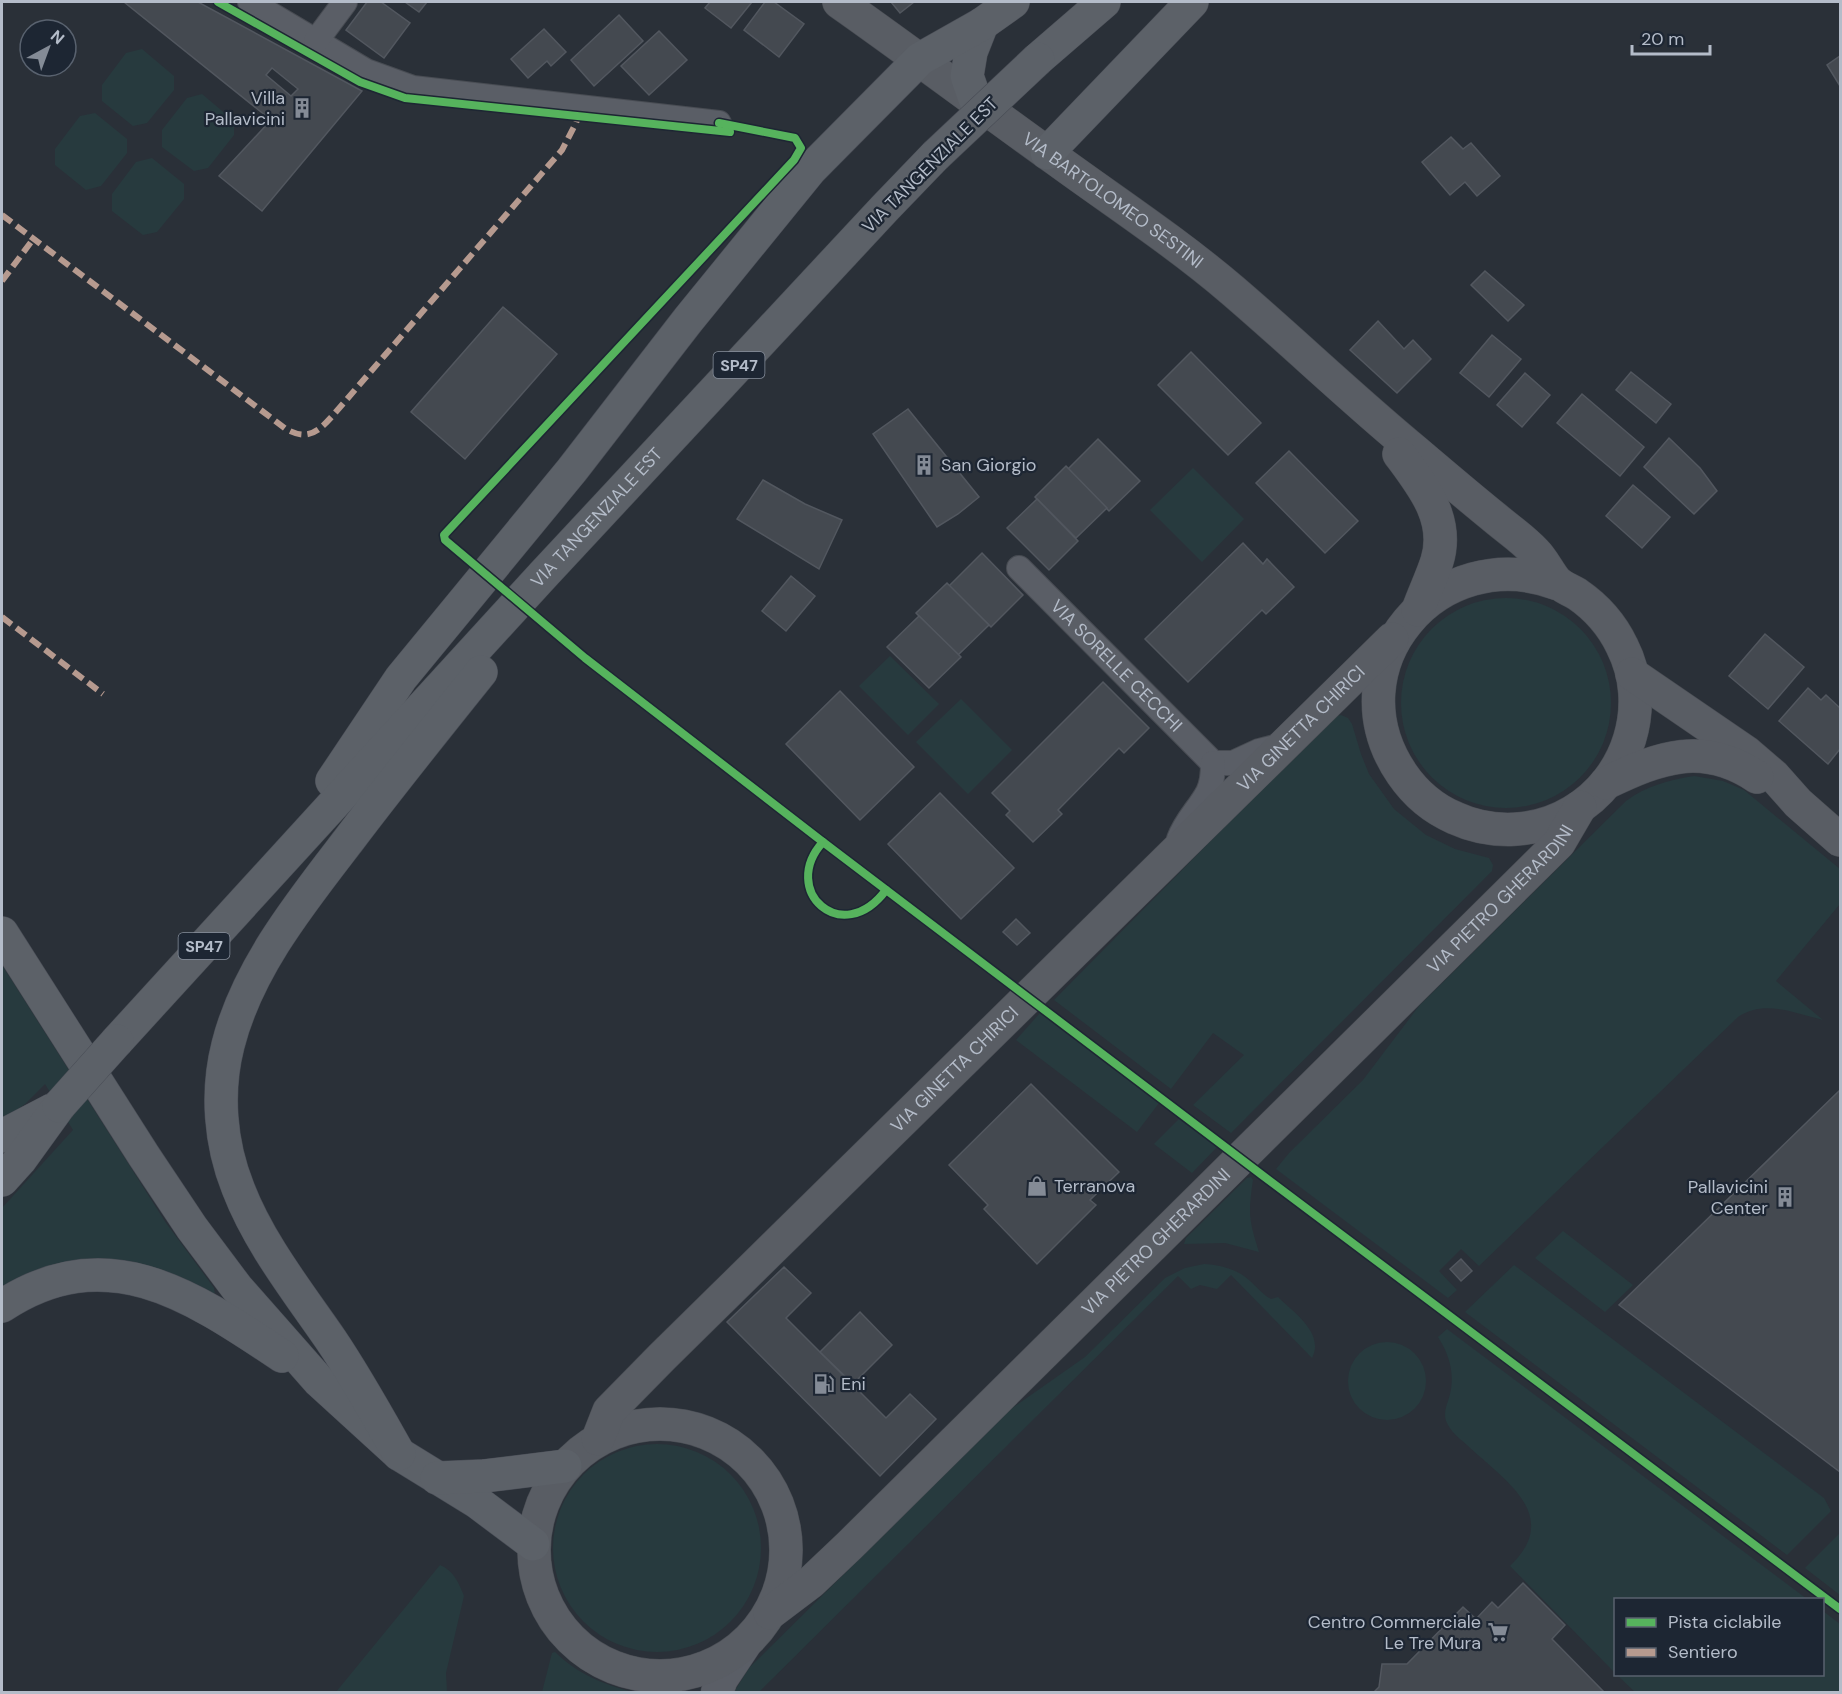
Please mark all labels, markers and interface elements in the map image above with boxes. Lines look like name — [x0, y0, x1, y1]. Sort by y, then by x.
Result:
north arrow — [18, 18, 78, 78]
scale bar — [1632, 18, 1710, 56]
text: N — [46, 25, 69, 49]
text: 20 m — [1641, 27, 1684, 51]
place label: Villa Pallavicini — [205, 86, 285, 131]
street label: VIA TANGENZIALE EST — [857, 92, 1003, 238]
building icon: Villa Pallavicini — [290, 96, 314, 120]
street label: VIA BARTOLOMEO SESTINI — [1017, 127, 1208, 274]
road number: SP47 — [714, 352, 764, 378]
street label: VIA TANGENZIALE EST — [525, 442, 668, 593]
building icon: San Giorgio — [912, 453, 936, 477]
place label: San Giorgio — [941, 453, 1036, 477]
street label: VIA SORELLE CECCHI — [1045, 594, 1187, 737]
street label: VIA GINETTA CHIRICI — [1232, 660, 1370, 797]
street label: VIA PIETRO GHERARDINI — [1422, 820, 1579, 979]
road number: SP47 — [178, 933, 230, 959]
street label: VIA GINETTA CHIRICI — [885, 1001, 1024, 1138]
street label: VIA PIETRO GHERARDINI — [1077, 1163, 1236, 1321]
shop icon: Terranova — [1025, 1174, 1049, 1198]
place label: Terranova — [1054, 1174, 1135, 1198]
place label: Pallavicini Center — [1688, 1175, 1768, 1220]
building icon: Pallavicini Center — [1773, 1185, 1797, 1209]
fuel station icon: Eni — [812, 1372, 836, 1396]
place label: Eni — [841, 1372, 866, 1396]
legend — [1614, 1598, 1824, 1676]
place label: Centro Commerciale Le Tre Mura — [1308, 1610, 1481, 1655]
text: Pista ciclabile — [1668, 1610, 1782, 1634]
supermarket icon: Centro Commerciale Le Tre Mura — [1486, 1620, 1510, 1644]
text: Sentiero — [1668, 1640, 1738, 1664]

